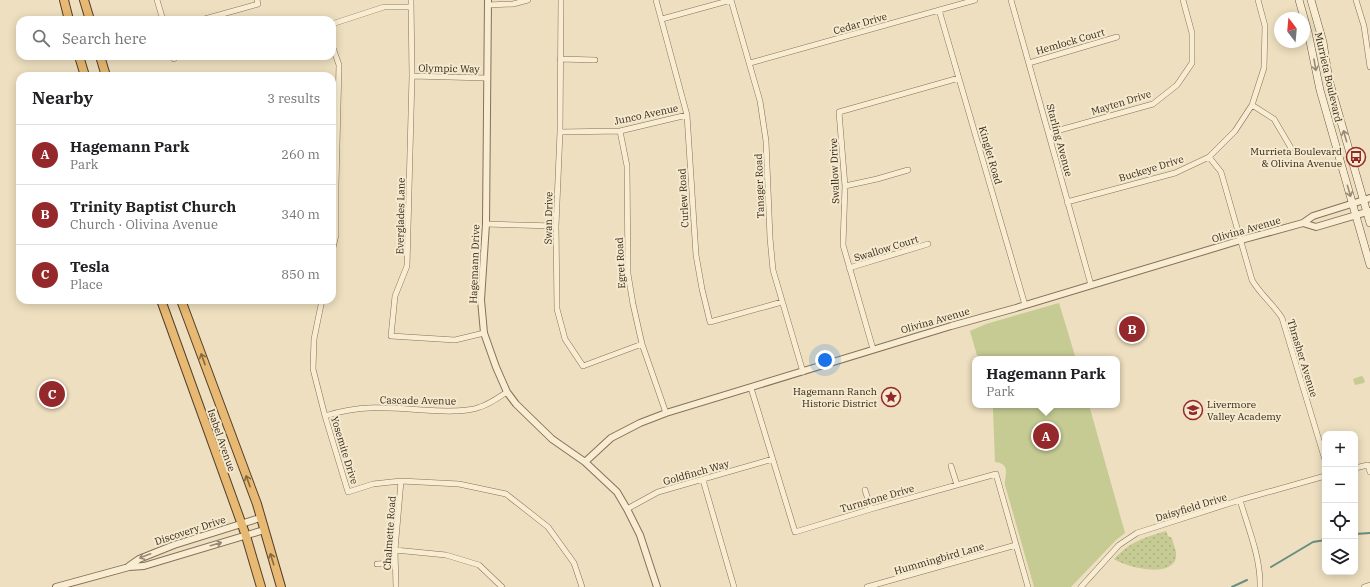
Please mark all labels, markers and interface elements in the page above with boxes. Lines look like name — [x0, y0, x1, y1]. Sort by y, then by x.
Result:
street label: Cedar Drive — [832, 10, 889, 37]
north arrow — [1274, 12, 1310, 48]
search box — [16, 16, 336, 60]
street label: Hemlock Court — [1034, 25, 1107, 58]
icon: search — [30, 27, 52, 49]
text: Search here — [62, 29, 147, 48]
street label: Murrieta Boulevard — [1312, 31, 1345, 123]
one-way arrow — [1311, 58, 1319, 71]
street label: Olympic Way — [418, 61, 481, 76]
text: Nearby — [32, 87, 93, 109]
street label: Mayten Drive — [1089, 87, 1153, 118]
text: 3 results — [267, 90, 320, 107]
street label: Junco Avenue — [613, 101, 679, 128]
street label: Starling Avenue — [1044, 102, 1075, 178]
street label: Kinglet Road — [976, 124, 1005, 186]
one-way arrow — [1341, 130, 1348, 143]
text: Hagemann Park — [70, 137, 189, 156]
street label: Swallow Drive — [827, 138, 842, 204]
place label: Murrieta Boulevard & Olivina Avenue — [1250, 145, 1342, 170]
text: A — [40, 146, 50, 163]
text: 260 m — [281, 146, 320, 163]
bus stop icon: Murrieta Boulevard & Olivina Avenue — [1345, 146, 1367, 168]
street label: Buckeye Drive — [1117, 152, 1185, 185]
street label: Tanager Road — [752, 153, 767, 219]
text: Park — [70, 156, 98, 173]
street label: Curlew Road — [675, 168, 692, 228]
street label: Everglades Lane — [393, 177, 408, 255]
one-way arrow — [1346, 184, 1353, 197]
street label: Swan Drive — [542, 191, 555, 245]
text: Trinity Baptist Church — [70, 197, 236, 216]
text: B — [40, 206, 50, 223]
text: 340 m — [281, 206, 320, 223]
street label: Olivina Avenue — [1210, 213, 1282, 246]
text: Church · Olivina Avenue — [70, 216, 218, 233]
street label: Hagemann Drive — [467, 224, 482, 304]
street label: Swallow Court — [852, 232, 921, 264]
street label: Egret Road — [613, 237, 628, 289]
text: Tesla — [70, 257, 110, 276]
text: C — [41, 266, 49, 283]
text: 850 m — [281, 266, 320, 283]
text: Place — [70, 276, 103, 293]
street label: Olivina Avenue — [899, 304, 971, 337]
pin: B — [1119, 314, 1145, 344]
street label: Thrasher Avenue — [1284, 318, 1321, 399]
your location — [815, 350, 835, 370]
one-way arrow — [199, 354, 207, 366]
popup — [972, 356, 1120, 408]
text: Hagemann Park — [986, 364, 1106, 383]
pin: C — [39, 379, 65, 409]
text: Park — [986, 383, 1015, 400]
place label: Hagemann Ranch Historic District — [793, 385, 877, 410]
place icon: Hagemann Ranch Historic District — [880, 386, 902, 408]
street label: Cascade Avenue — [380, 393, 456, 408]
place label: Livermore Valley Academy — [1207, 398, 1282, 423]
school or university icon: Livermore Valley Academy — [1182, 399, 1204, 421]
street label: Isabel Avenue — [205, 407, 238, 473]
street label: Yosemite Drive — [328, 414, 361, 486]
pin: A — [1033, 421, 1059, 451]
map controls — [1322, 431, 1358, 575]
button: + — [1322, 431, 1358, 467]
street label: Goldfinch Way — [662, 457, 731, 488]
button: − — [1322, 467, 1358, 503]
one-way arrow — [244, 476, 252, 488]
street label: Turnstone Drive — [839, 482, 916, 515]
street label: Daisyfield Drive — [1154, 490, 1229, 525]
street label: Chalmette Road — [380, 495, 399, 571]
button: locate — [1322, 503, 1358, 539]
street label: Discovery Drive — [153, 513, 227, 548]
street label: Hummingbird Lane — [893, 539, 986, 578]
button: layers — [1322, 539, 1358, 575]
one-way arrow — [210, 540, 223, 548]
one-way arrow — [268, 552, 275, 565]
one-way arrow — [140, 553, 152, 561]

